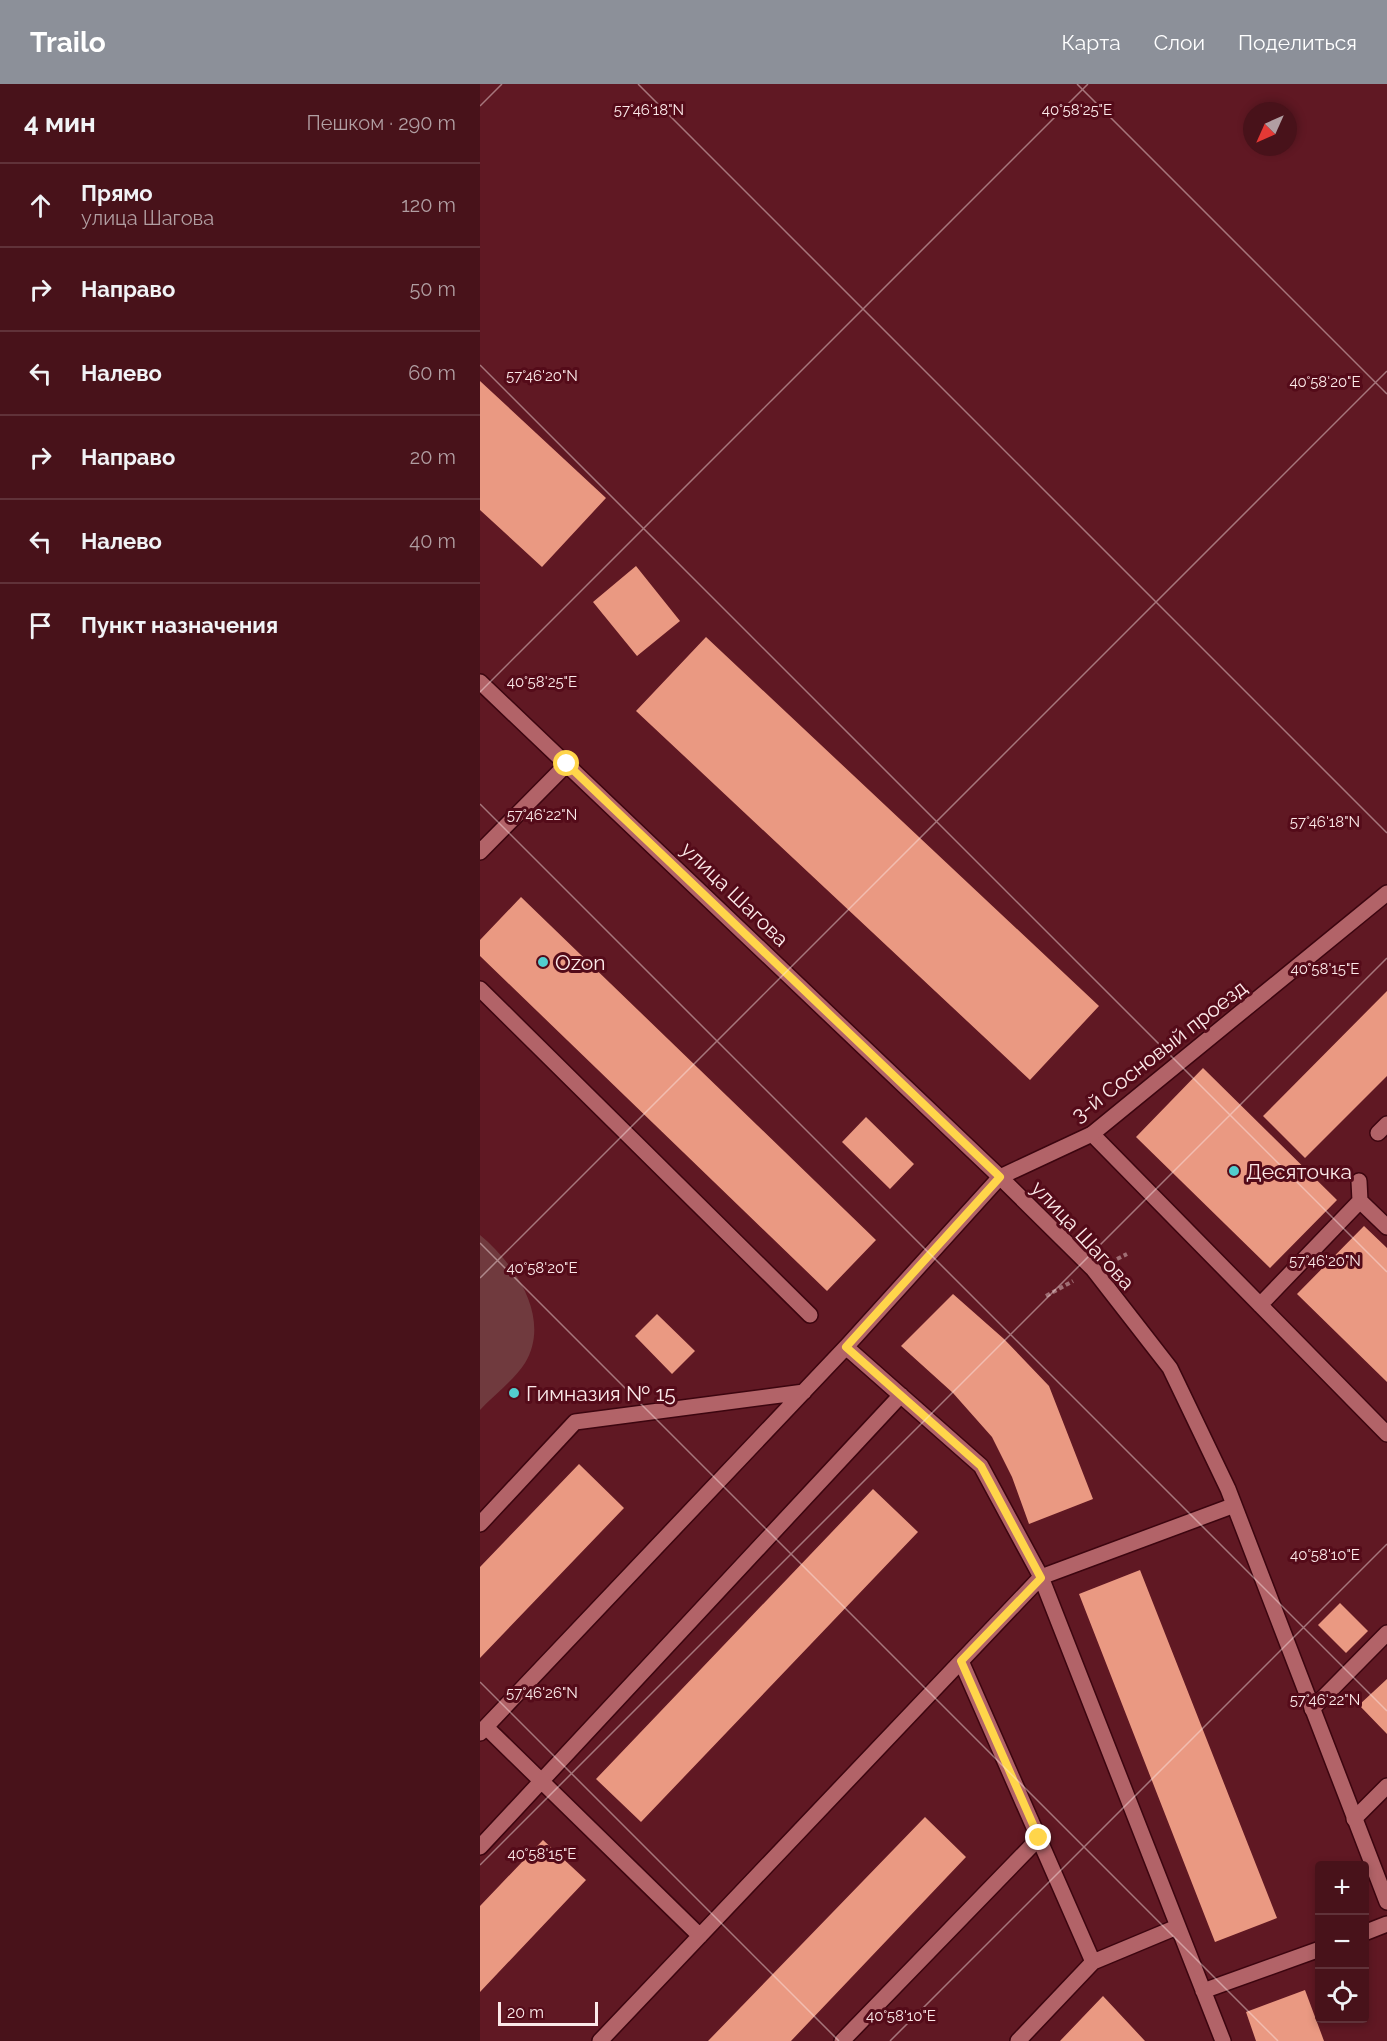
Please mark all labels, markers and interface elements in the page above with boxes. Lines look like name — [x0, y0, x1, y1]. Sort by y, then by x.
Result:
text: Trailo — [30, 26, 106, 59]
text: Карта — [1062, 30, 1121, 55]
text: Слои — [1154, 30, 1205, 55]
text: Поделиться — [1238, 30, 1357, 55]
text: 57°46'18"N — [614, 101, 684, 119]
text: 40°58'25"E — [1042, 101, 1112, 119]
north arrow — [1243, 102, 1297, 156]
text: 4 мин — [24, 108, 96, 138]
text: Пешком · 290 m — [306, 111, 456, 135]
text: Прямо — [81, 180, 153, 206]
icon: ahead — [24, 189, 57, 222]
text: 120 m — [401, 193, 456, 217]
text: улица Шагова — [81, 206, 214, 230]
icon: right — [24, 273, 57, 306]
text: Направо — [81, 276, 175, 302]
text: 50 m — [409, 277, 456, 301]
icon: left — [24, 357, 57, 390]
text: Налево — [81, 360, 162, 386]
text: 60 m — [408, 361, 456, 385]
text: 57°46'20"N — [506, 367, 578, 385]
text: 40°58'20"E — [1289, 373, 1361, 391]
icon: right — [24, 441, 57, 474]
text: Направо — [81, 444, 175, 470]
text: 20 m — [410, 445, 456, 469]
icon: left — [24, 525, 57, 558]
text: Налево — [81, 528, 162, 554]
text: 40 m — [409, 529, 456, 553]
icon: arrive — [24, 609, 57, 642]
text: Пункт назначения — [81, 612, 278, 638]
text: 40°58'25"E — [507, 673, 577, 691]
route start — [553, 750, 579, 776]
text: 57°46'22"N — [507, 806, 577, 824]
text: 57°46'18"N — [1290, 813, 1360, 831]
street label: улица Шагова — [676, 836, 794, 952]
place label: Ozon — [555, 950, 606, 975]
marker: Ozon — [536, 955, 550, 969]
text: 40°58'15"E — [1291, 960, 1359, 978]
street label: 3-й Сосновый проезд — [1066, 975, 1252, 1127]
place label: Десяточка — [1246, 1159, 1352, 1184]
marker: Десяточка — [1227, 1164, 1241, 1178]
street label: улица Шагова — [1026, 1175, 1140, 1295]
text: 57°46'20"N — [1289, 1252, 1361, 1270]
text: 40°58'20"E — [506, 1259, 578, 1277]
place label: Гимназия № 15 — [526, 1381, 676, 1406]
marker: Гимназия № 15 — [507, 1386, 521, 1400]
text: 40°58'10"E — [1290, 1546, 1360, 1564]
text: 57°46'26"N — [506, 1684, 578, 1702]
text: 57°46'22"N — [1290, 1691, 1360, 1709]
route end — [1025, 1824, 1051, 1850]
text: 40°58'15"E — [508, 1845, 576, 1863]
map controls — [1315, 1861, 1369, 2023]
button: + — [1315, 1861, 1369, 1915]
button: − — [1315, 1915, 1369, 1969]
button: locate — [1315, 1969, 1369, 2023]
scale bar — [498, 1999, 598, 2026]
text: 20 m — [507, 2003, 544, 2022]
text: 40°58'10"E — [866, 2007, 936, 2025]

